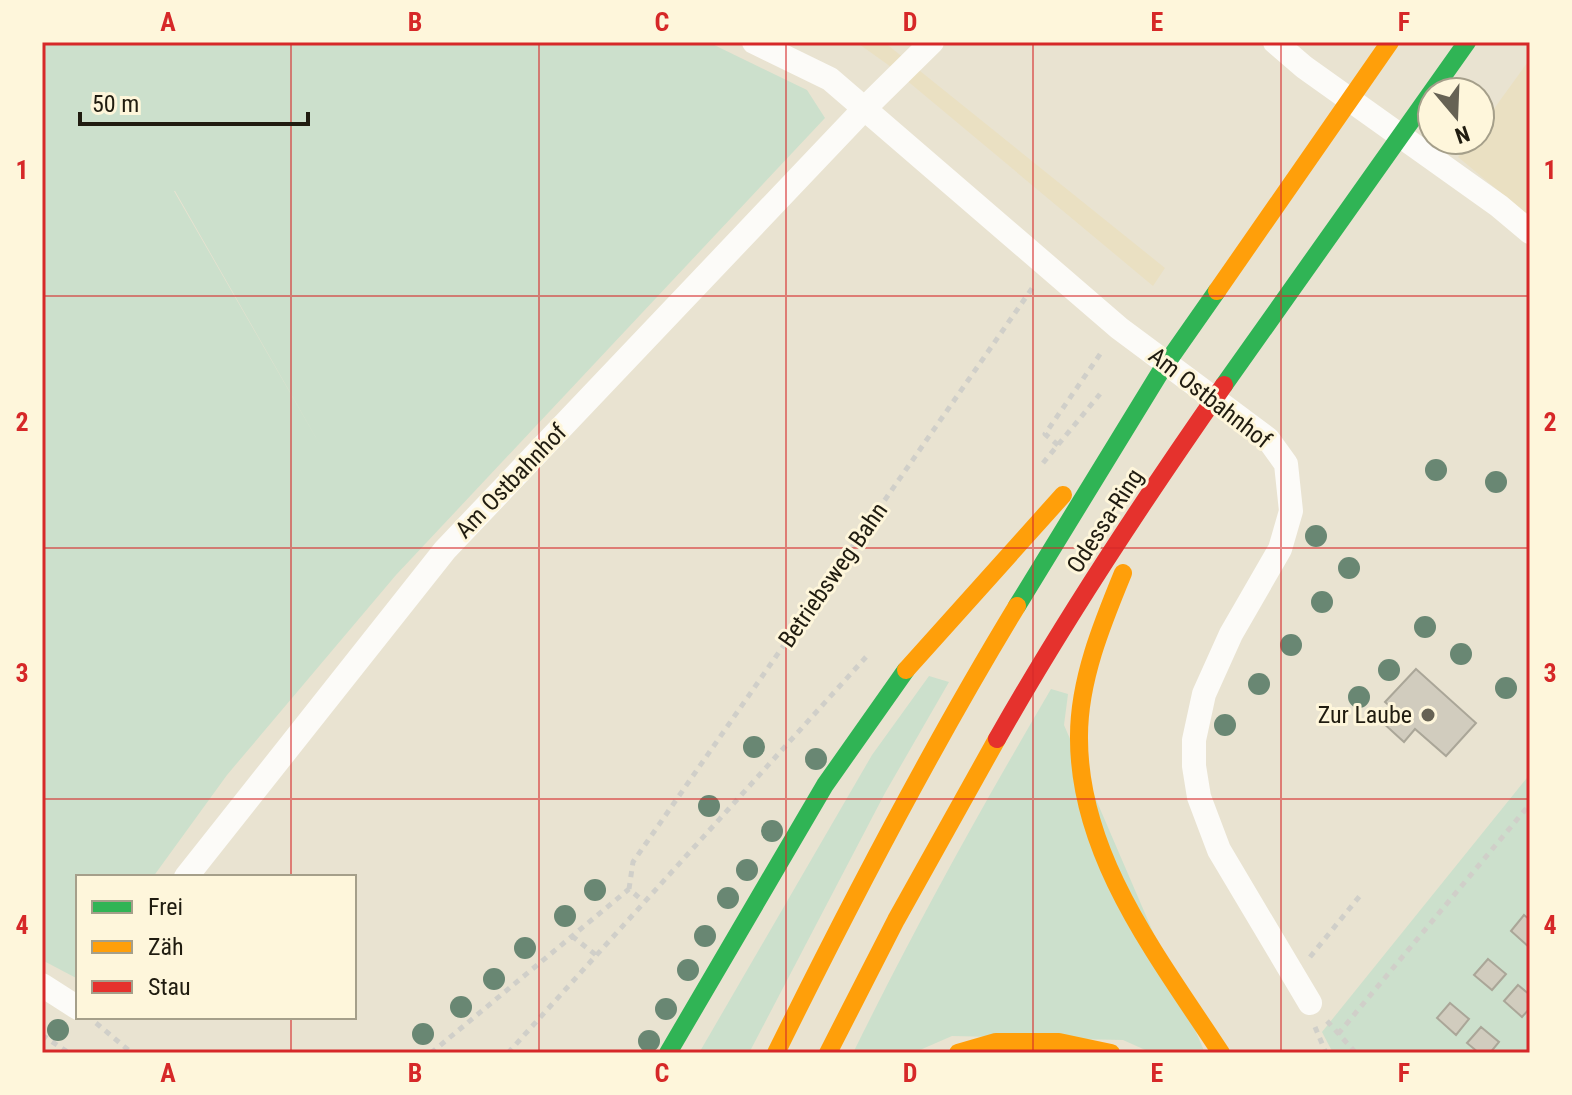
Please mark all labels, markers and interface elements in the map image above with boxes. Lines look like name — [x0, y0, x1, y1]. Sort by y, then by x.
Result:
text: A — [160, 7, 176, 37]
text: B — [408, 7, 422, 37]
text: C — [655, 7, 670, 37]
text: D — [903, 7, 917, 37]
text: E — [1151, 7, 1164, 37]
text: F — [1398, 7, 1410, 37]
scale bar — [80, 76, 308, 126]
north arrow — [1416, 76, 1496, 156]
text: 50 m — [92, 90, 139, 118]
text: N — [1452, 120, 1473, 148]
text: 1 — [15, 155, 29, 185]
text: 1 — [1543, 155, 1557, 185]
street label: Am Ostbahnhof — [1143, 342, 1277, 455]
text: 2 — [15, 407, 29, 437]
text: 2 — [1543, 407, 1557, 437]
street label: Am Ostbahnhof — [450, 418, 573, 544]
street label: Odessa-Ring — [1061, 464, 1149, 578]
street label: Betriebsweg Bahn — [773, 497, 893, 653]
text: 3 — [15, 658, 29, 688]
text: 3 — [1543, 658, 1557, 688]
place label: Zur Laube — [1318, 701, 1412, 729]
marker: Zur Laube — [1419, 706, 1437, 724]
legend — [76, 875, 356, 1019]
text: Frei — [148, 893, 183, 921]
text: 4 — [15, 910, 29, 940]
text: 4 — [1543, 910, 1557, 940]
text: Zäh — [148, 933, 184, 961]
text: Stau — [148, 973, 191, 1001]
text: A — [160, 1058, 176, 1088]
text: B — [408, 1058, 422, 1088]
text: C — [655, 1058, 670, 1088]
text: D — [903, 1058, 917, 1088]
text: E — [1151, 1058, 1164, 1088]
text: F — [1398, 1058, 1410, 1088]

